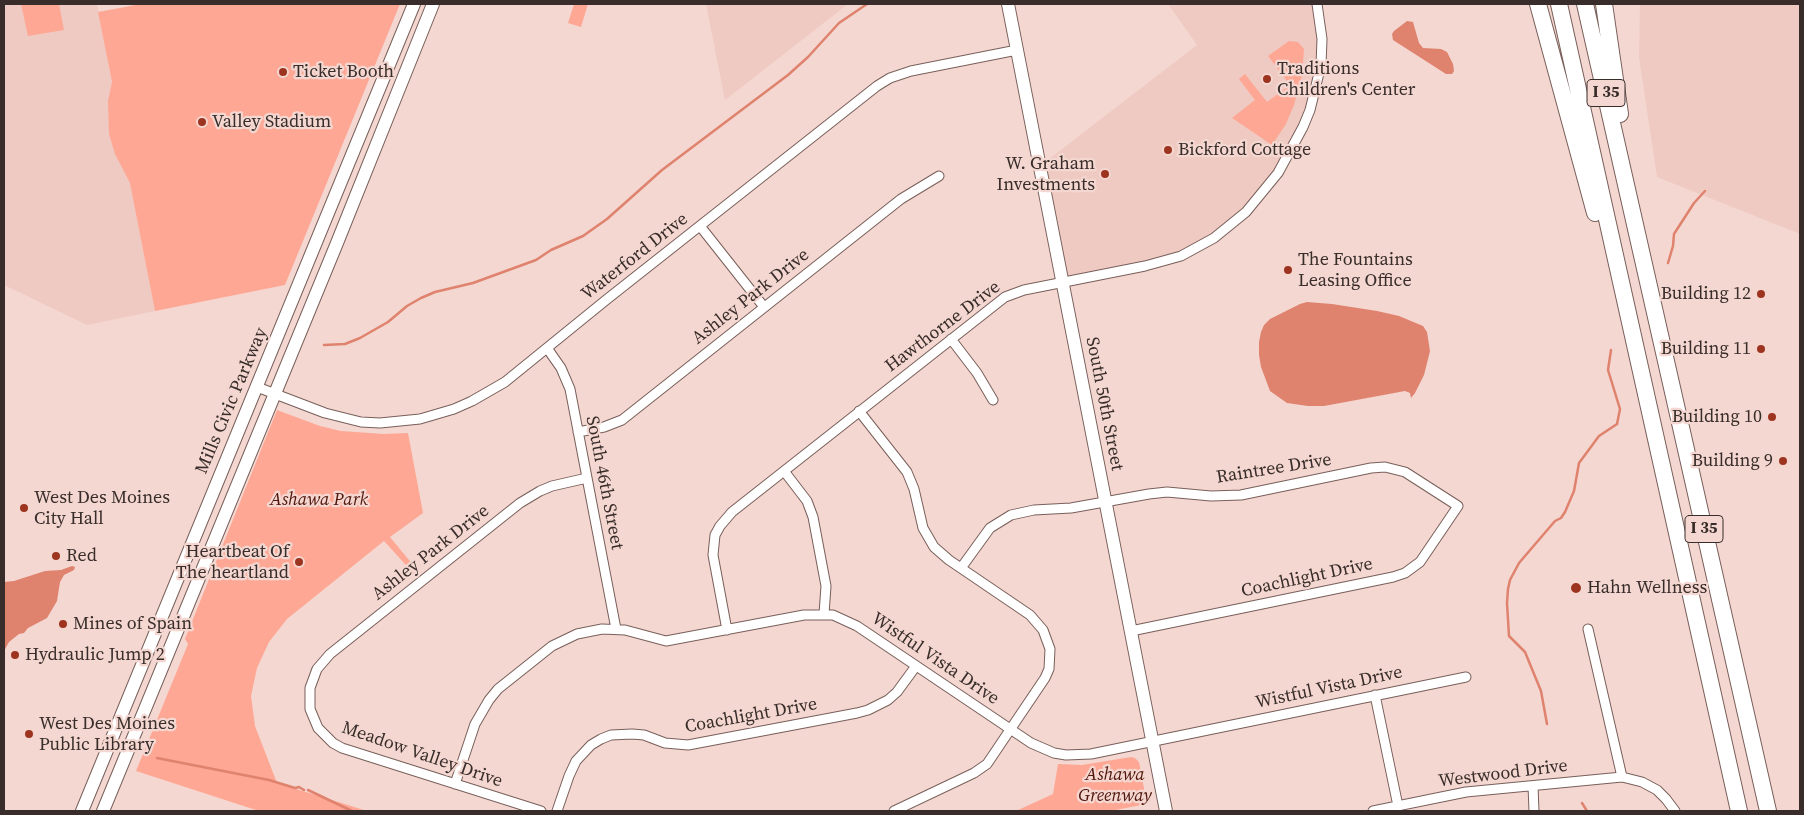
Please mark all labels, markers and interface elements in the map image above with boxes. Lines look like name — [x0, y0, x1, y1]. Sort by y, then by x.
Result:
place label: Traditions Children's Center — [1277, 58, 1415, 100]
place label: Ticket Booth — [293, 61, 394, 83]
marker: Ticket Booth — [277, 66, 289, 78]
marker: Traditions Children's Center — [1261, 73, 1273, 85]
road number: I 35 — [1587, 80, 1625, 106]
place label: Valley Stadium — [212, 111, 331, 133]
marker: Valley Stadium — [196, 116, 208, 128]
place label: Bickford Cottage — [1178, 139, 1311, 161]
marker: Bickford Cottage — [1162, 144, 1174, 156]
place label: W. Graham Investments — [997, 153, 1095, 195]
marker: W. Graham Investments — [1099, 168, 1111, 180]
street label: Waterford Drive — [577, 209, 693, 305]
street label: Ashley Park Drive — [688, 245, 814, 349]
place label: The Fountains Leasing Office — [1298, 249, 1413, 292]
marker: The Fountains Leasing Office — [1282, 264, 1294, 276]
street label: Hawthorne Drive — [881, 277, 1005, 377]
place label: Building 12 — [1661, 283, 1751, 305]
marker: Building 12 — [1755, 288, 1767, 300]
street label: Mills Civic Parkway — [191, 325, 273, 477]
street label: South 50th Street — [1080, 335, 1128, 473]
place label: Building 11 — [1661, 338, 1751, 360]
marker: Building 11 — [1755, 343, 1767, 355]
place label: Building 10 — [1672, 406, 1762, 428]
marker: Building 10 — [1766, 411, 1778, 423]
street label: South 46th Street — [580, 414, 628, 552]
street label: Raintree Drive — [1215, 449, 1333, 489]
place label: Building 9 — [1692, 450, 1773, 472]
marker: Building 9 — [1777, 455, 1789, 467]
place label: West Des Moines City Hall — [34, 487, 170, 530]
park label: Ashawa Park — [270, 489, 368, 511]
street label: Ashley Park Drive — [368, 501, 494, 605]
marker: West Des Moines City Hall — [18, 502, 30, 514]
road number: I 35 — [1685, 516, 1723, 542]
place label: Heartbeat Of The heartland — [176, 541, 289, 584]
place label: Red — [66, 545, 97, 567]
marker: Red — [50, 550, 62, 562]
street label: Coachlight Drive — [1239, 554, 1375, 602]
marker: Heartbeat Of The heartland — [293, 556, 305, 568]
place label: Hahn Wellness — [1587, 577, 1707, 599]
marker: Hahn Wellness — [1569, 581, 1583, 595]
street label: Wistful Vista Drive — [867, 608, 1003, 710]
place label: Mines of Spain — [73, 613, 192, 635]
marker: Mines of Spain — [57, 618, 69, 630]
place label: Hydraulic Jump 2 — [25, 644, 165, 666]
marker: Hydraulic Jump 2 — [9, 649, 21, 661]
street label: Wistful Vista Drive — [1254, 662, 1404, 714]
street label: Coachlight Drive — [683, 694, 819, 738]
place label: West Des Moines Public Library — [39, 713, 175, 756]
street label: Meadow Valley Drive — [339, 717, 505, 793]
marker: West Des Moines Public Library — [23, 728, 35, 740]
street label: Westwood Drive — [1437, 755, 1569, 793]
park label: Ashawa Greenway — [1078, 764, 1152, 806]

